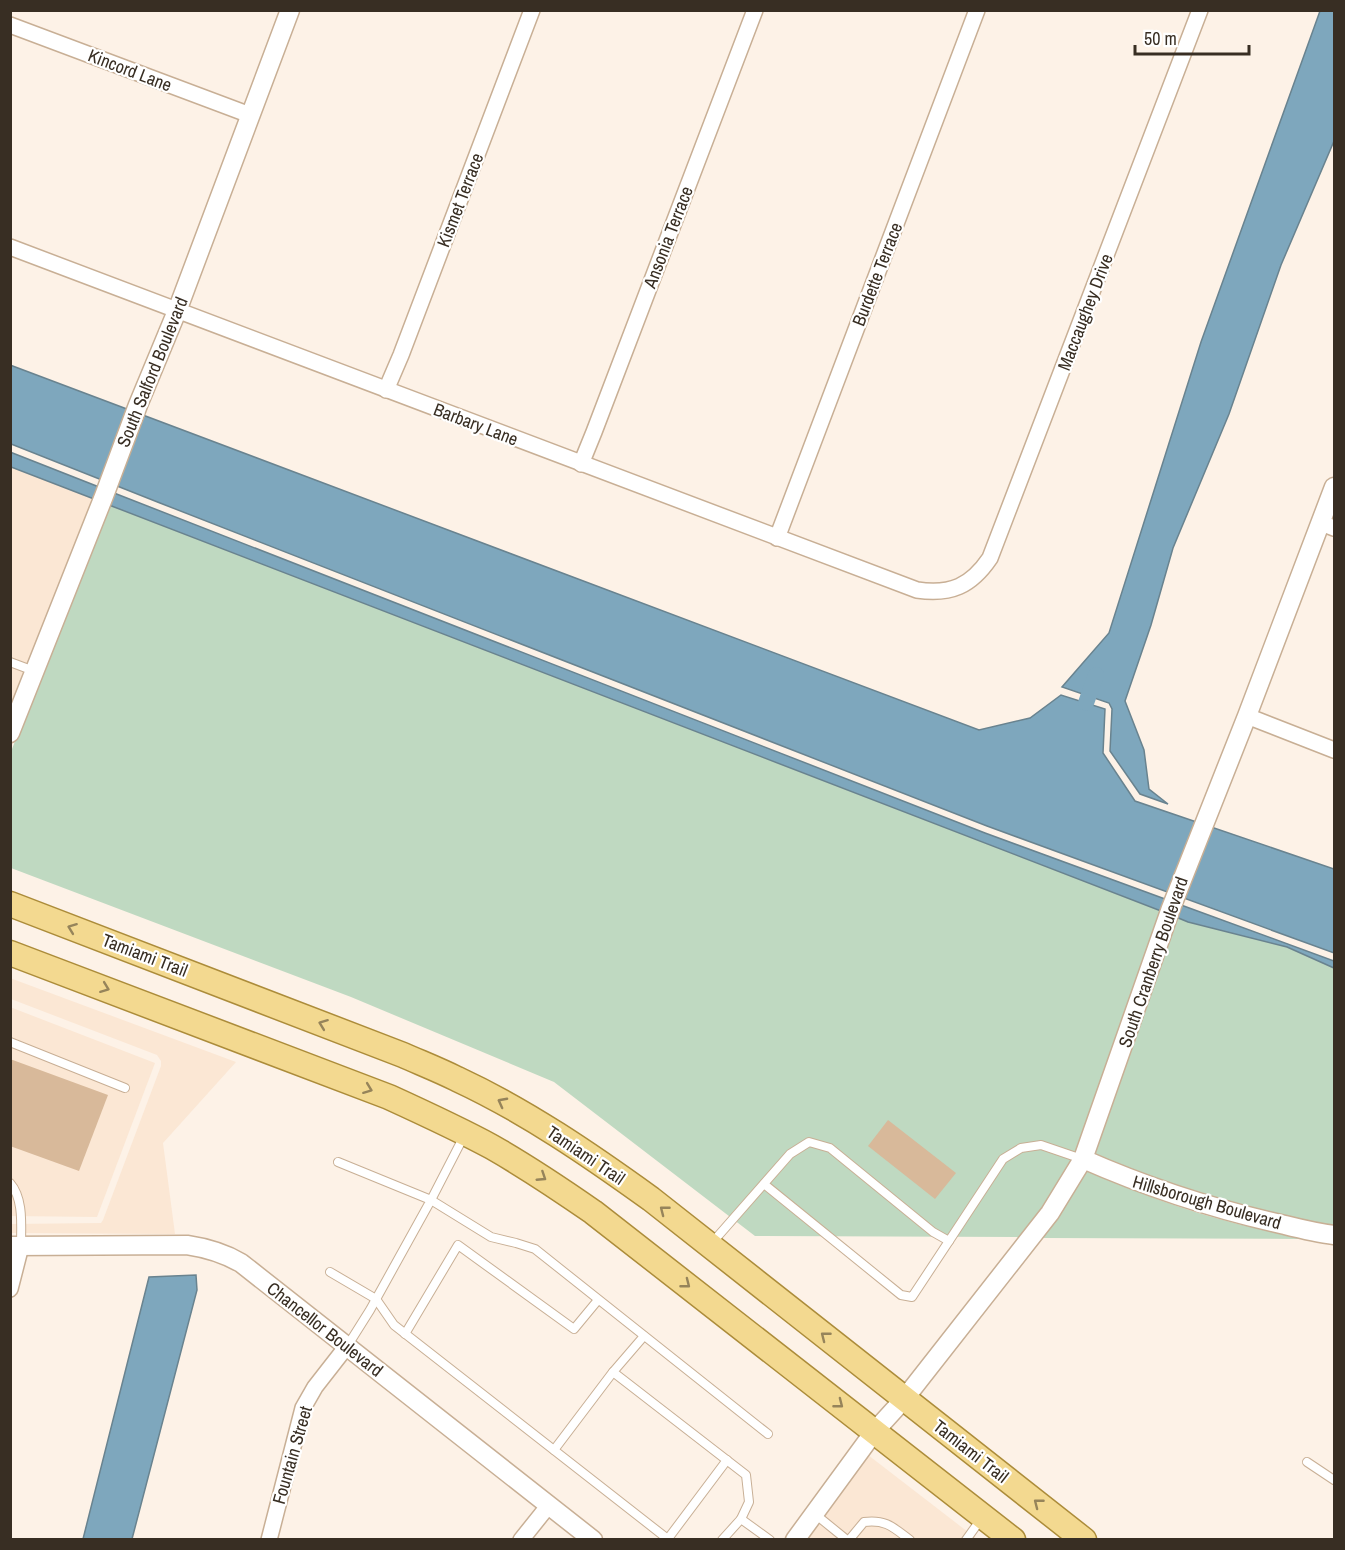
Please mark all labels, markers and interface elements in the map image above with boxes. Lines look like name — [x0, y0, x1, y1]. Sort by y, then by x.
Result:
scale bar — [1135, 18, 1249, 56]
text: 50 m — [1144, 26, 1177, 51]
street label: Kincord Lane — [85, 43, 175, 97]
street label: Kismet Terrace — [431, 149, 489, 251]
street label: Ansonia Terrace — [637, 182, 699, 292]
street label: Burdette Terrace — [846, 219, 908, 329]
street label: Maccaughey Drive — [1051, 250, 1119, 374]
street label: South Salford Boulevard — [110, 293, 194, 451]
street label: Barbary Lane — [430, 396, 522, 452]
street label: South Cranberry Boulevard — [1112, 873, 1194, 1051]
one-way arrow — [67, 922, 78, 935]
street label: Tamiami Trail — [99, 927, 191, 983]
one-way arrow — [98, 981, 109, 993]
one-way arrow — [318, 1019, 329, 1031]
one-way arrow — [362, 1082, 373, 1094]
one-way arrow — [497, 1098, 508, 1109]
street label: Tamiami Trail — [542, 1120, 630, 1190]
street label: Hillsborough Boulevard — [1130, 1169, 1284, 1235]
one-way arrow — [535, 1170, 546, 1181]
one-way arrow — [660, 1206, 671, 1217]
street label: Chancellor Boulevard — [262, 1276, 388, 1382]
one-way arrow — [679, 1276, 690, 1287]
one-way arrow — [821, 1333, 832, 1344]
one-way arrow — [833, 1397, 844, 1408]
street label: Fountain Street — [266, 1403, 318, 1507]
street label: Tamiami Trail — [928, 1414, 1014, 1488]
one-way arrow — [1034, 1500, 1045, 1511]

